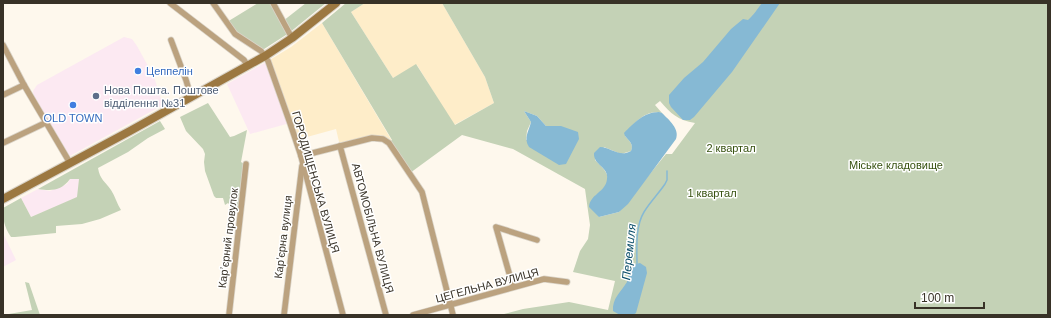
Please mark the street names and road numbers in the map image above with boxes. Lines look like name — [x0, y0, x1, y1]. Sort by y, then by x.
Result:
street label: ГОРОДИЩЕНСЬКА ВУЛИЦЯ — [290, 110, 342, 254]
street label: АВТОМОБІЛЬНА ВУЛИЦЯ — [350, 162, 396, 294]
street label: Карʼєрний провулок — [216, 187, 240, 289]
street label: Карʼєрна вулиця — [272, 195, 294, 279]
street label: ЦЕГЕЛЬНА ВУЛИЦЯ — [434, 265, 540, 305]

